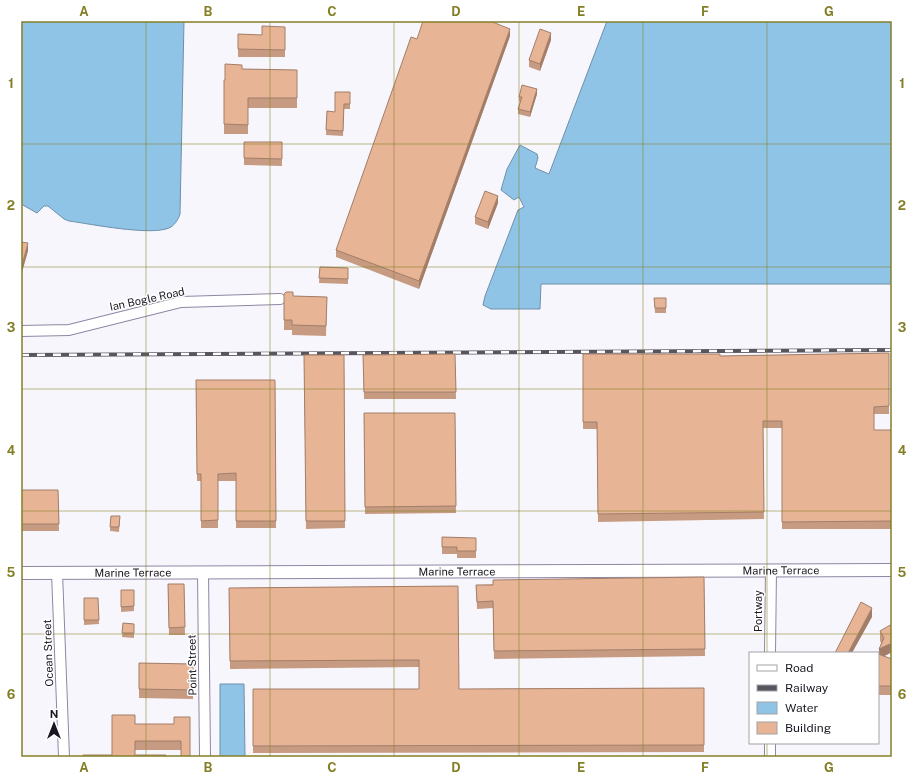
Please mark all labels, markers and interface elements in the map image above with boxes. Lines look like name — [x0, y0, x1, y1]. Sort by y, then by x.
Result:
text: A — [79, 4, 89, 19]
text: B — [204, 4, 213, 19]
text: C — [327, 4, 337, 19]
text: D — [451, 4, 461, 19]
text: E — [577, 4, 585, 19]
text: F — [701, 4, 709, 19]
text: G — [824, 4, 834, 19]
text: 1 — [8, 76, 14, 91]
text: 1 — [899, 76, 905, 91]
text: 2 — [7, 198, 15, 213]
text: 2 — [898, 198, 906, 213]
street label: Ian Bogle Road — [108, 285, 186, 313]
text: 3 — [7, 320, 16, 335]
text: 3 — [898, 320, 907, 335]
text: 4 — [7, 443, 16, 458]
text: 4 — [898, 443, 907, 458]
street label: Marine Terrace — [743, 564, 819, 577]
text: 5 — [7, 565, 16, 580]
street label: Marine Terrace — [419, 565, 495, 578]
text: 5 — [898, 565, 907, 580]
street label: Marine Terrace — [95, 566, 171, 579]
street label: Portway — [752, 590, 764, 632]
street label: Ocean Street — [41, 619, 55, 687]
street label: Point Street — [185, 634, 199, 696]
legend — [749, 652, 879, 744]
text: Road — [785, 661, 813, 675]
text: Railway — [785, 681, 829, 695]
text: 6 — [7, 687, 16, 702]
text: 6 — [898, 687, 907, 702]
text: Water — [785, 701, 819, 715]
north arrow — [34, 704, 74, 744]
text: N — [50, 708, 58, 720]
text: Building — [785, 721, 831, 735]
text: A — [79, 760, 89, 775]
text: B — [204, 760, 213, 775]
text: C — [327, 760, 337, 775]
text: D — [451, 760, 461, 775]
text: E — [577, 760, 585, 775]
text: F — [701, 760, 709, 775]
text: G — [824, 760, 834, 775]

